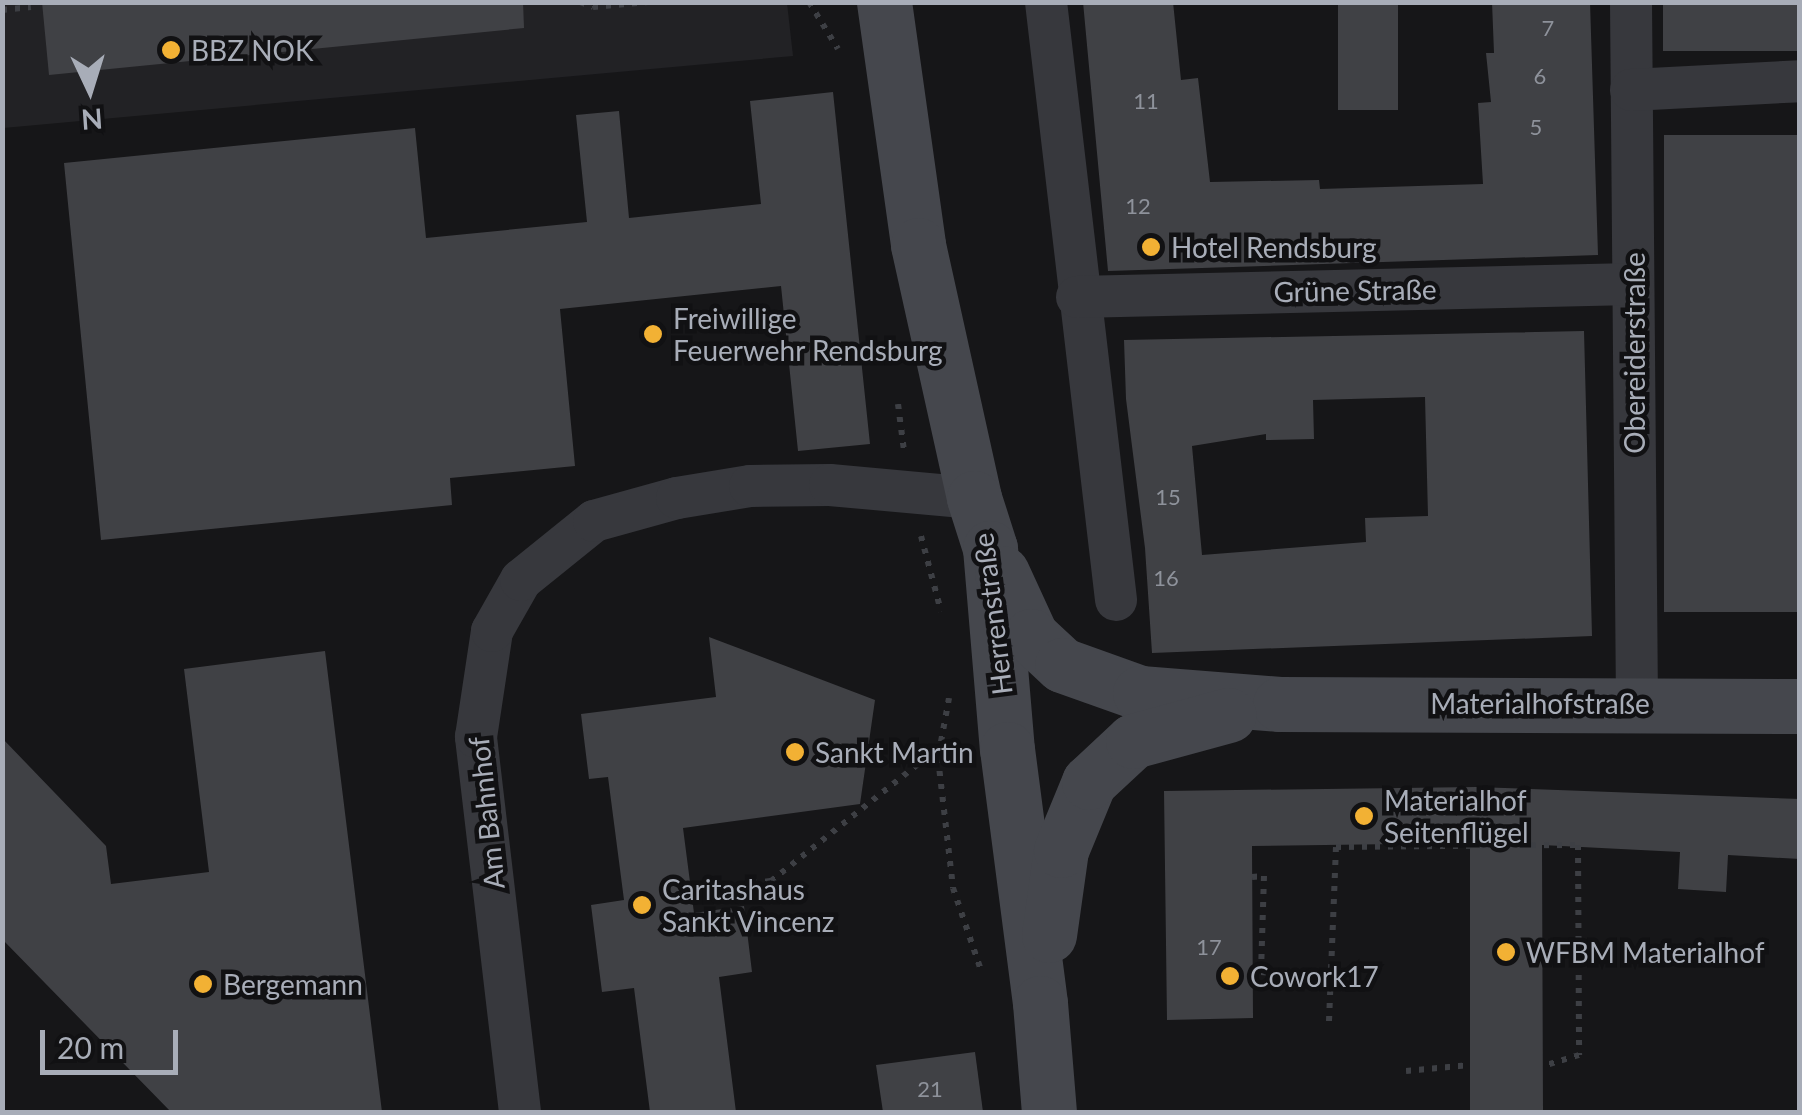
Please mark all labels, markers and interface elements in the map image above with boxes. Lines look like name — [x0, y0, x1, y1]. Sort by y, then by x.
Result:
house number: 7 — [1542, 15, 1554, 41]
place label: BBZ NOK — [191, 33, 314, 67]
marker: BBZ NOK — [160, 39, 182, 61]
north arrow — [40, 40, 140, 140]
house number: 6 — [1534, 63, 1546, 89]
house number: 11 — [1133, 88, 1159, 114]
text: N — [80, 102, 104, 138]
house number: 5 — [1530, 114, 1542, 140]
house number: 12 — [1125, 193, 1151, 219]
place label: Hotel Rendsburg — [1171, 230, 1377, 264]
marker: Hotel Rendsburg — [1140, 236, 1162, 258]
street label: Obereiderstraße — [1617, 252, 1651, 454]
street label: Grüne Straße — [1273, 272, 1437, 308]
place label: Freiwillige Feuerwehr Rendsburg — [673, 301, 943, 367]
marker: Freiwillige Feuerwehr Rendsburg — [642, 323, 664, 345]
house number: 15 — [1155, 484, 1181, 510]
street label: Herrenstraße — [965, 531, 1019, 697]
house number: 16 — [1153, 565, 1179, 591]
street label: Materialhofstraße — [1430, 686, 1650, 720]
street label: Am Bahnhof — [461, 735, 511, 891]
place label: Sankt Martin — [815, 735, 974, 769]
marker: Sankt Martin — [784, 741, 806, 763]
place label: Materialhof Seitenflügel — [1384, 783, 1529, 849]
marker: Materialhof Seitenflügel — [1353, 805, 1375, 827]
place label: Caritashaus Sankt Vincenz — [662, 872, 835, 938]
marker: Caritashaus Sankt Vincenz — [631, 894, 653, 916]
house number: 17 — [1196, 934, 1222, 960]
place label: WFBM Materialhof — [1526, 935, 1765, 969]
marker: WFBM Materialhof — [1495, 941, 1517, 963]
place label: Cowork17 — [1250, 959, 1379, 993]
marker: Cowork17 — [1219, 965, 1241, 987]
place label: Bergemann — [223, 967, 363, 1001]
marker: Bergemann — [192, 973, 214, 995]
scale bar — [45, 1010, 182, 1072]
text: 20 m — [57, 1029, 124, 1065]
house number: 21 — [917, 1076, 943, 1102]

